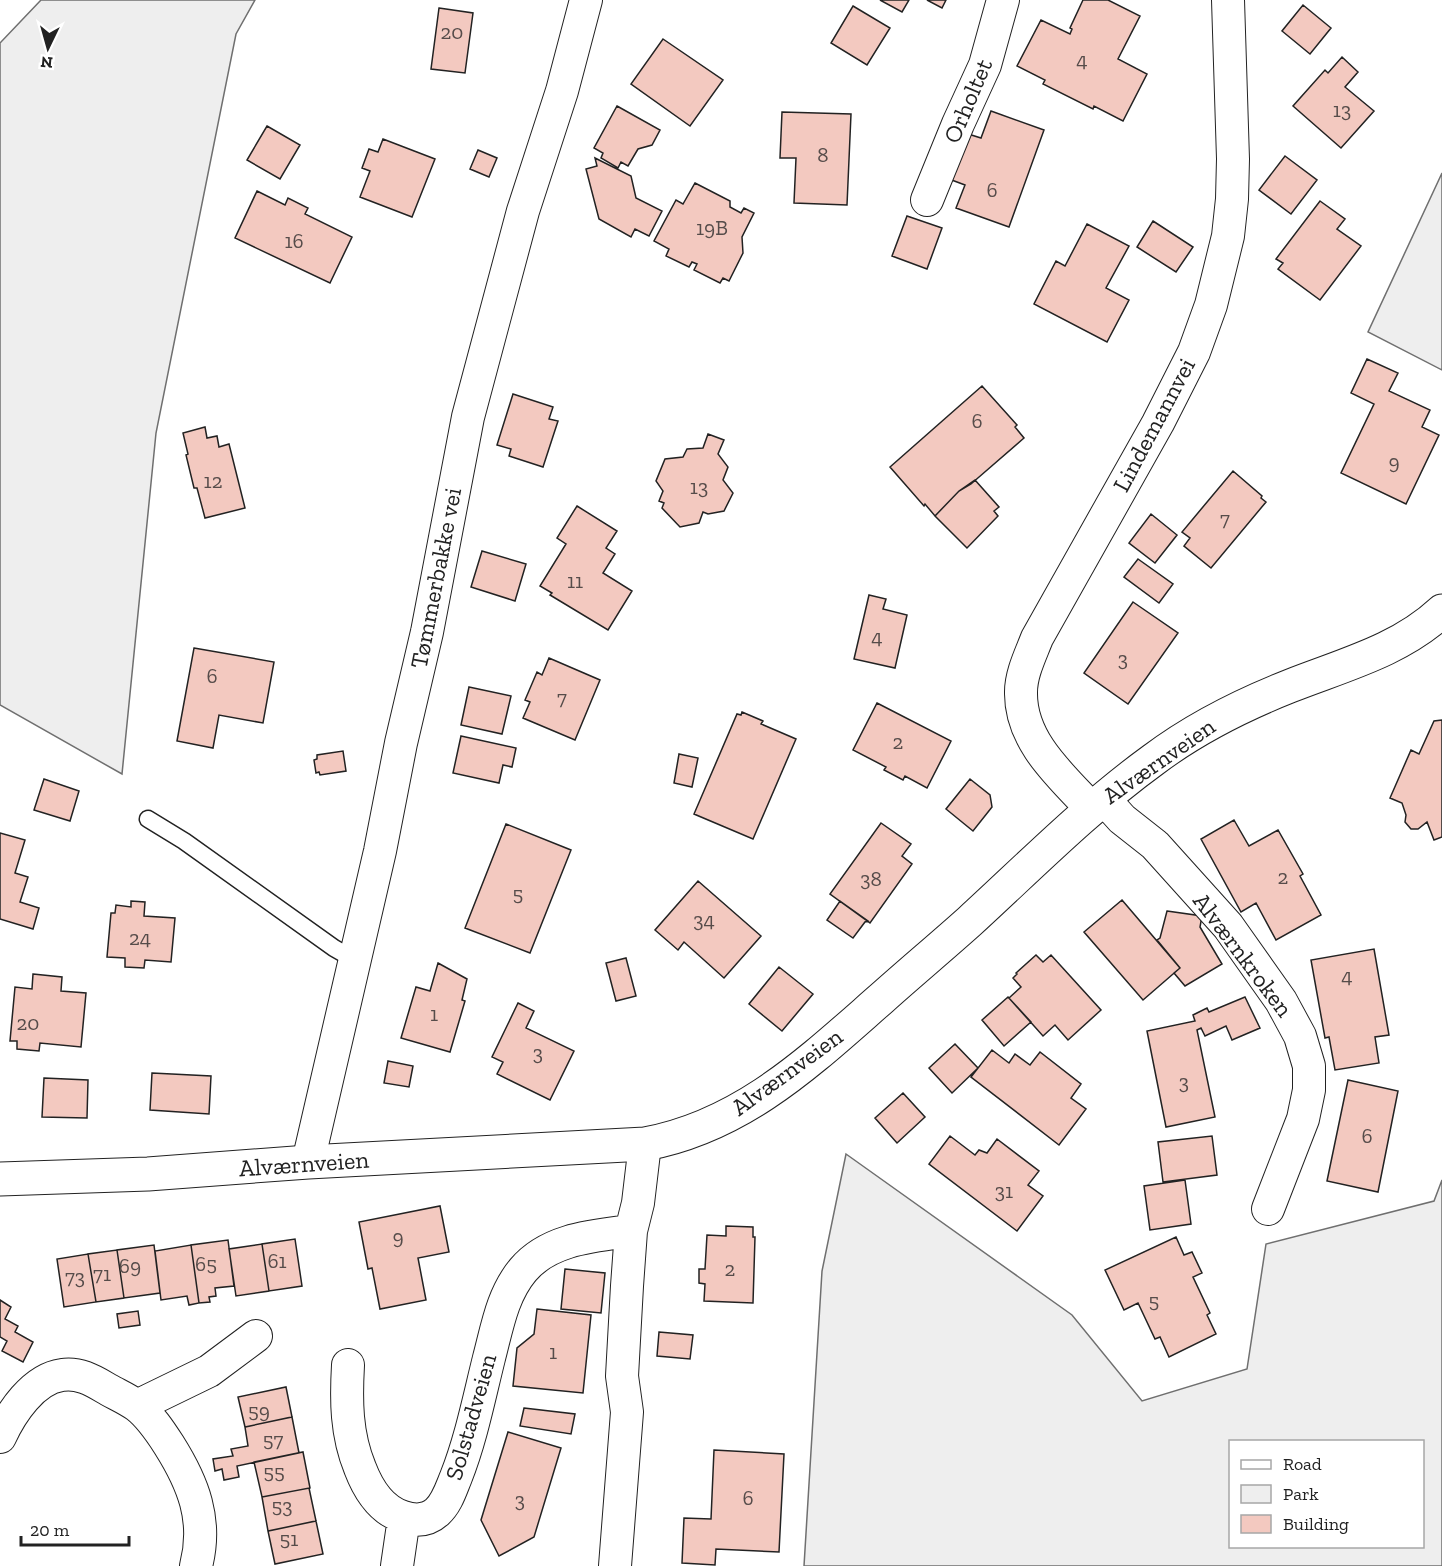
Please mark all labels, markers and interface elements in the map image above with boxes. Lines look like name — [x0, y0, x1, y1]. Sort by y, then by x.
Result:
north arrow — [18, 18, 78, 78]
house number: 20 — [441, 19, 463, 44]
house number: 4 — [1076, 47, 1088, 72]
text: N — [40, 52, 54, 72]
street label: Orholtet — [937, 54, 998, 147]
house number: 13 — [1333, 97, 1351, 122]
house number: 8 — [817, 142, 829, 167]
house number: 6 — [986, 177, 998, 202]
house number: 19B — [696, 215, 728, 240]
house number: 16 — [284, 228, 304, 253]
street label: Lindemannvei — [1106, 353, 1201, 497]
house number: 6 — [971, 408, 983, 433]
house number: 9 — [1388, 449, 1400, 474]
house number: 12 — [204, 468, 222, 493]
house number: 13 — [690, 474, 708, 499]
street label: Tømmerbakke vei — [404, 485, 467, 671]
house number: 7 — [1220, 506, 1230, 531]
house number: 11 — [567, 568, 583, 593]
house number: 4 — [871, 624, 883, 649]
house number: 3 — [1118, 646, 1128, 671]
house number: 6 — [206, 663, 218, 688]
house number: 7 — [557, 685, 567, 710]
street label: Alværnveien — [1097, 711, 1221, 810]
house number: 2 — [893, 729, 903, 754]
house number: 2 — [1278, 864, 1288, 889]
house number: 38 — [860, 866, 882, 891]
house number: 5 — [513, 881, 523, 906]
street label: Alværnkroken — [1187, 887, 1300, 1023]
house number: 34 — [693, 907, 715, 932]
house number: 24 — [129, 925, 151, 950]
house number: 4 — [1341, 963, 1353, 988]
house number: 1 — [430, 1001, 438, 1026]
house number: 20 — [17, 1010, 39, 1035]
street label: Alværnveien — [726, 1021, 848, 1122]
house number: 3 — [533, 1040, 543, 1065]
house number: 3 — [1179, 1069, 1189, 1094]
house number: 6 — [1361, 1123, 1373, 1148]
street label: Alværnveien — [238, 1144, 370, 1183]
house number: 31 — [995, 1178, 1013, 1203]
house number: 9 — [392, 1224, 404, 1249]
house number: 61 — [267, 1248, 287, 1273]
house number: 65 — [195, 1251, 217, 1276]
house number: 69 — [119, 1253, 141, 1278]
house number: 2 — [725, 1256, 735, 1281]
house number: 71 — [93, 1261, 111, 1286]
house number: 73 — [65, 1264, 85, 1289]
house number: 5 — [1149, 1288, 1159, 1313]
house number: 1 — [549, 1339, 557, 1364]
street label: Solstadveien — [439, 1350, 502, 1483]
house number: 59 — [248, 1398, 270, 1423]
house number: 57 — [263, 1427, 283, 1452]
legend — [1229, 1440, 1424, 1548]
text: Road — [1283, 1453, 1322, 1475]
house number: 55 — [263, 1459, 285, 1484]
text: Park — [1283, 1483, 1319, 1505]
house number: 6 — [742, 1485, 754, 1510]
house number: 3 — [515, 1487, 525, 1512]
house number: 53 — [271, 1493, 293, 1518]
scale bar — [21, 1509, 129, 1547]
text: Building — [1283, 1513, 1349, 1535]
text: 20 m — [30, 1519, 70, 1541]
house number: 51 — [280, 1526, 298, 1551]

